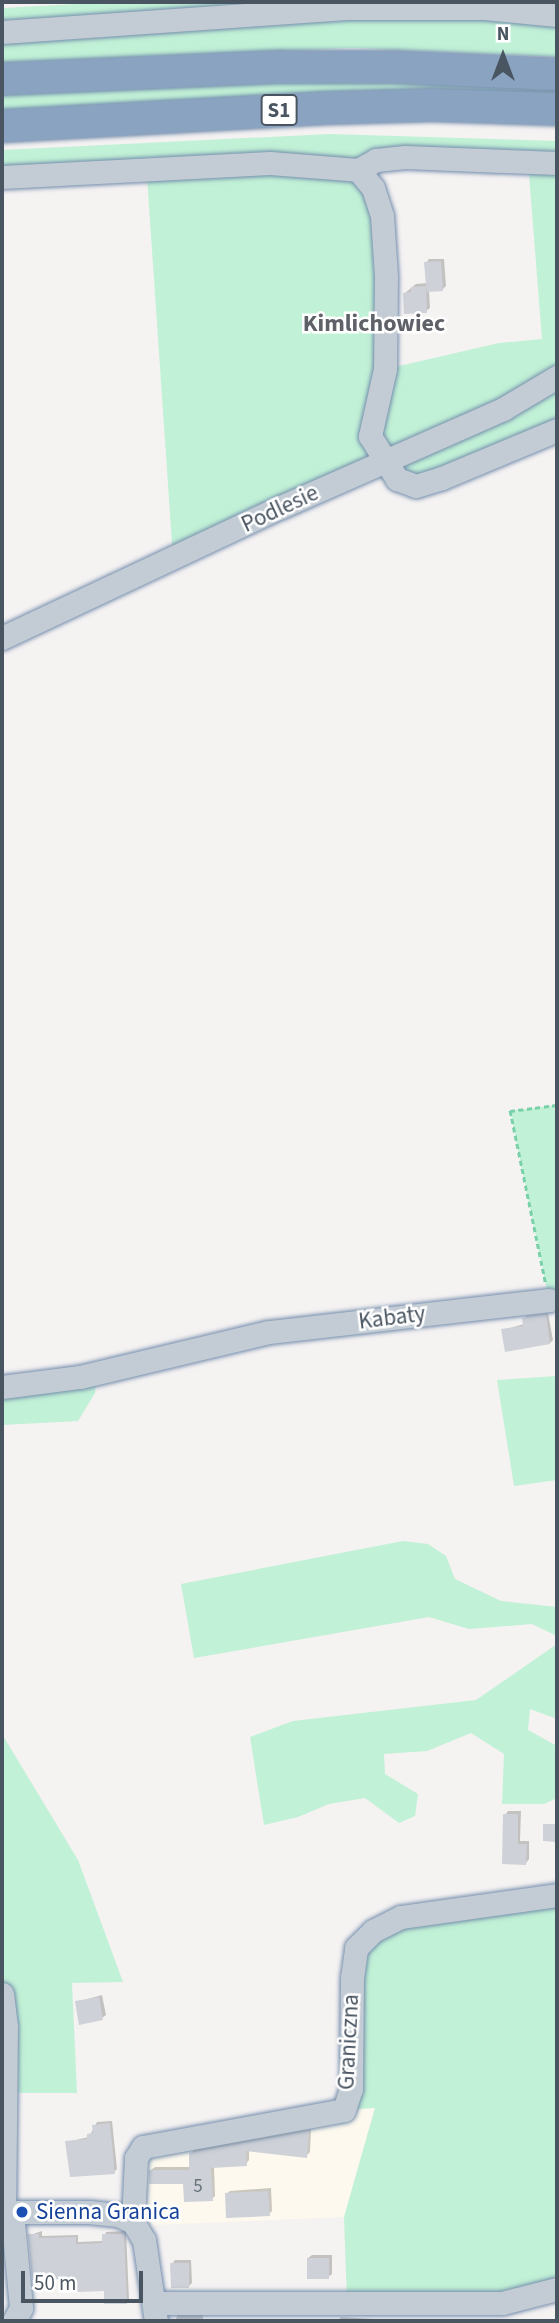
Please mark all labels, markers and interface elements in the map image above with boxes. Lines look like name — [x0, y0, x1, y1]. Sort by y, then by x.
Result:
north arrow — [468, 21, 538, 91]
text: N — [497, 21, 509, 48]
road number: S1 — [260, 92, 298, 128]
district label: Kimlichowiec — [303, 310, 445, 338]
street label: Podlesie — [237, 479, 323, 539]
street label: Kabaty — [357, 1300, 427, 1336]
street label: Graniczna — [333, 1993, 365, 2091]
house number: 5 — [193, 2176, 203, 2198]
place label: Sienna Granica — [36, 2198, 180, 2226]
marker: Sienna Granica — [14, 2204, 30, 2220]
scale bar — [24, 2256, 147, 2300]
text: 50 m — [34, 2268, 76, 2298]

